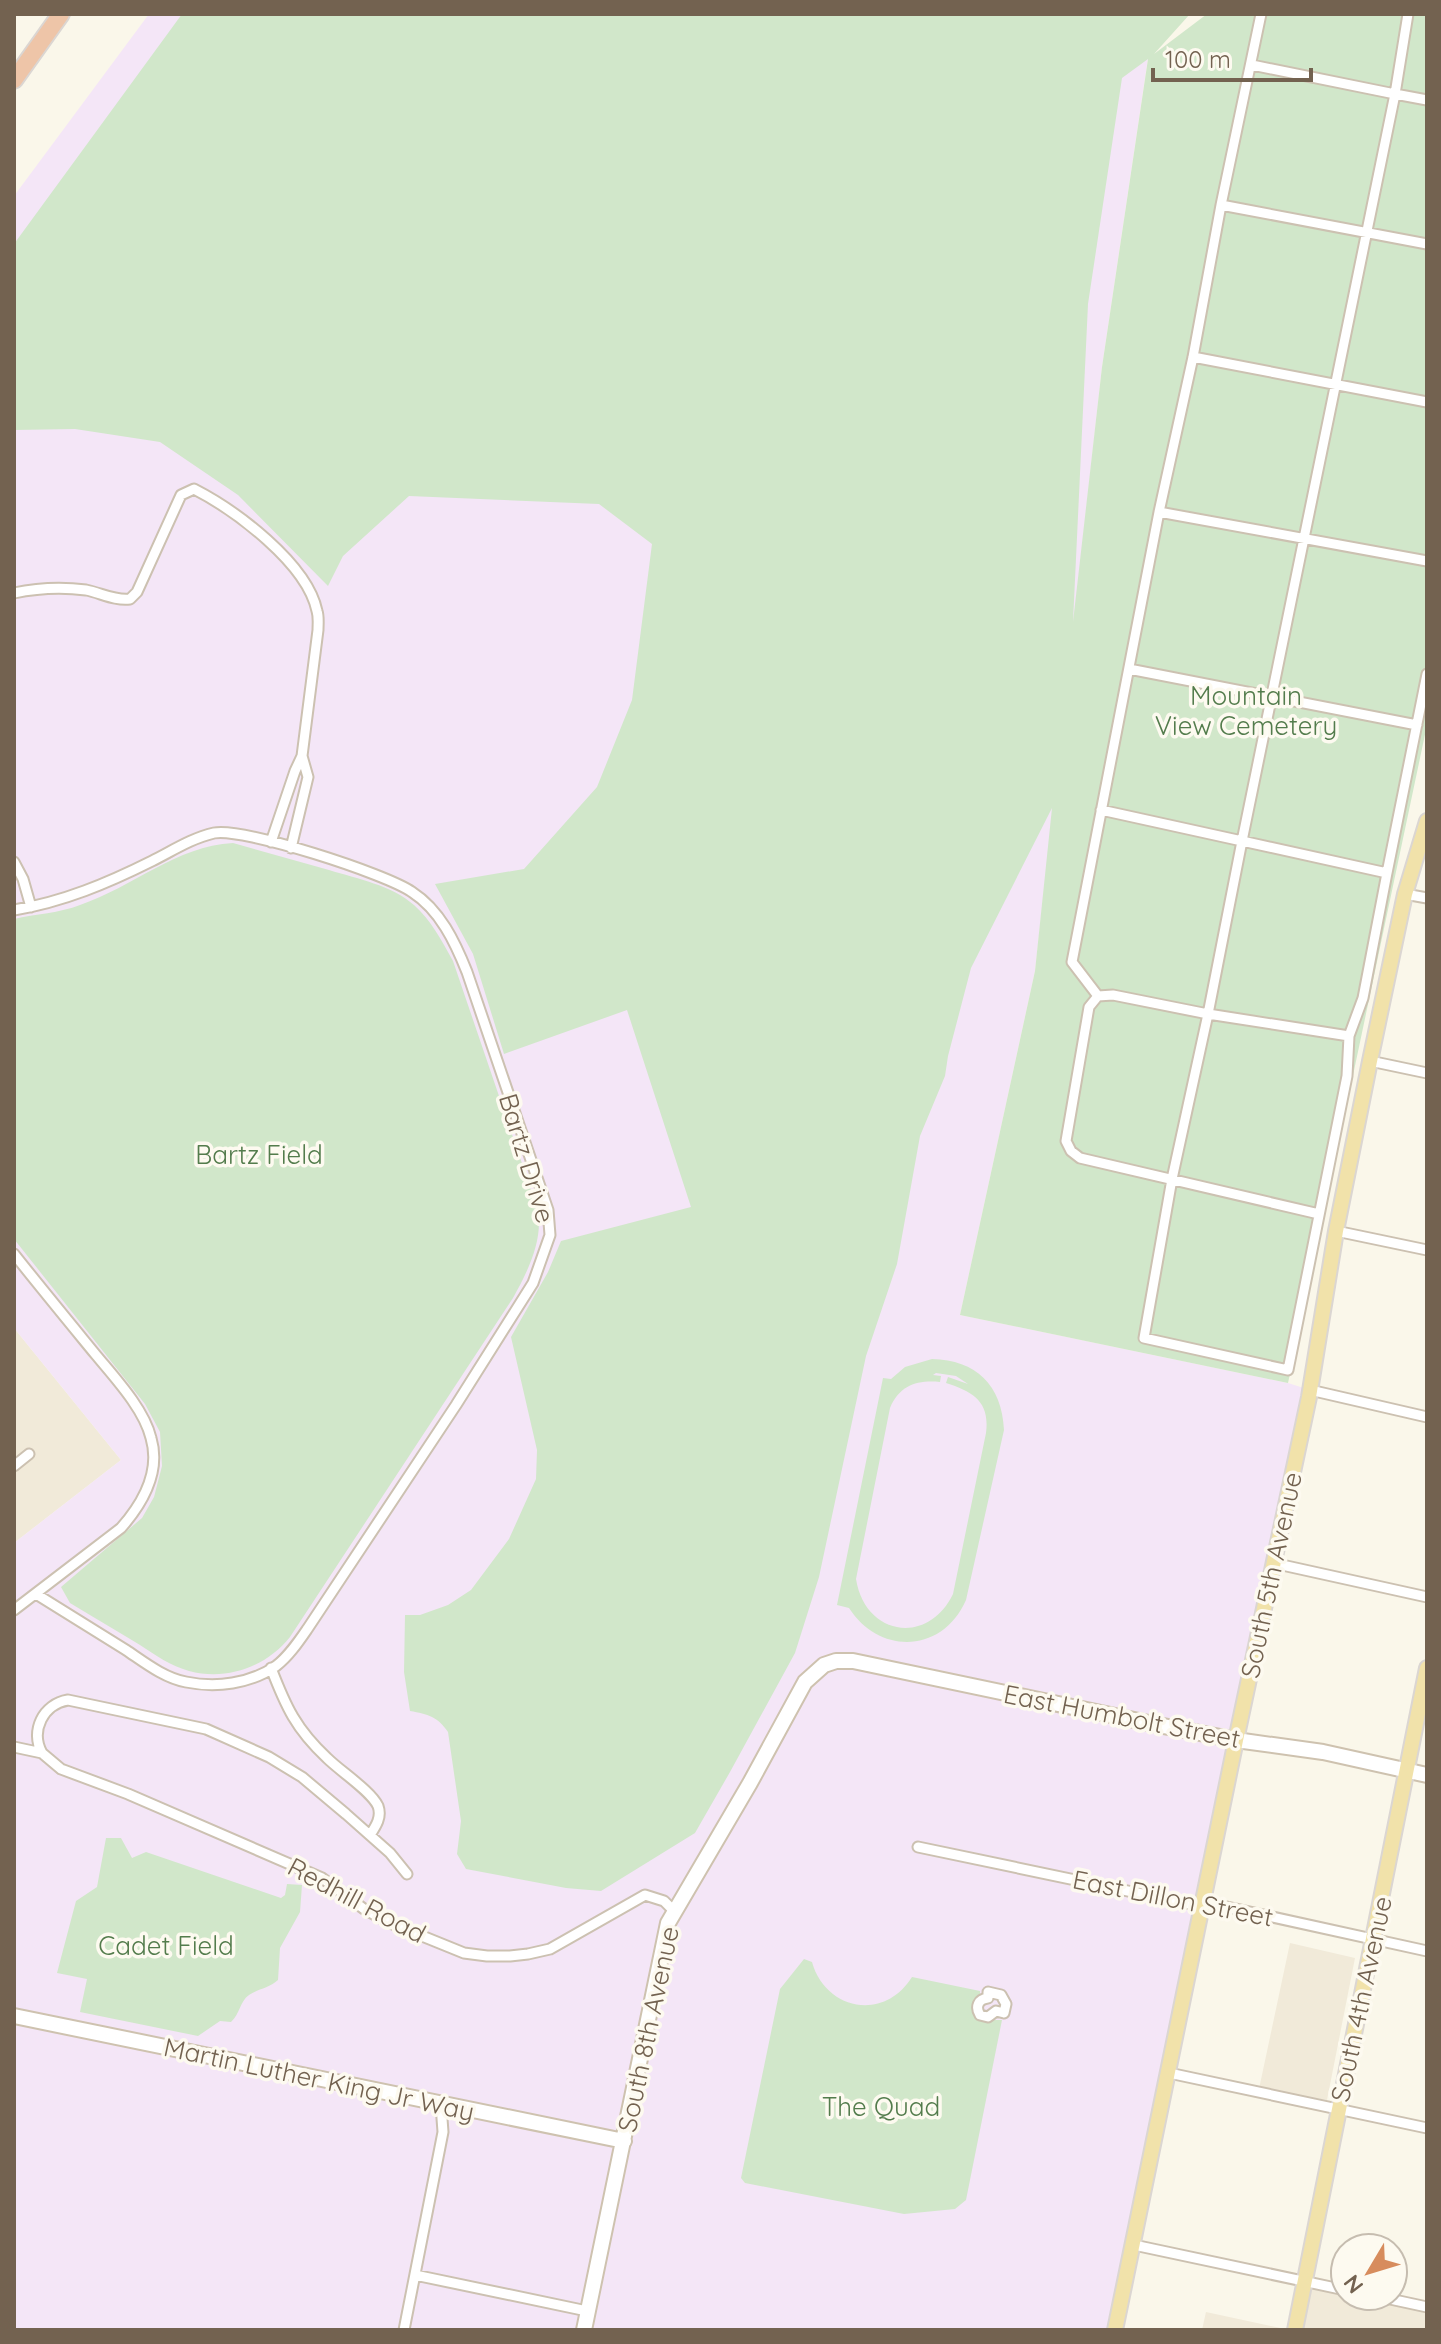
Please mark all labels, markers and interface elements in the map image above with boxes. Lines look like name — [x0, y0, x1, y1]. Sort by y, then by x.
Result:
scale bar — [1153, 32, 1311, 82]
text: 100 m — [1165, 44, 1231, 74]
park label: Mountain View Cemetery — [1155, 679, 1337, 742]
street label: Bartz Drive — [492, 1089, 562, 1227]
park label: Bartz Field — [195, 1138, 323, 1171]
street label: South 5th Avenue — [1233, 1469, 1309, 1681]
street label: East Humbolt Street — [1001, 1677, 1243, 1755]
street label: Redhill Road — [282, 1850, 432, 1950]
street label: East Dillon Street — [1070, 1862, 1276, 1934]
street label: South 4th Avenue — [1323, 1893, 1399, 2105]
street label: South 8th Avenue — [610, 1923, 686, 2135]
park label: Cadet Field — [98, 1929, 234, 1962]
street label: Martin Luther King Jr Way — [161, 2030, 477, 2128]
park label: The Quad — [822, 2090, 940, 2123]
north arrow — [1329, 2232, 1409, 2312]
text: N — [1337, 2269, 1369, 2299]

